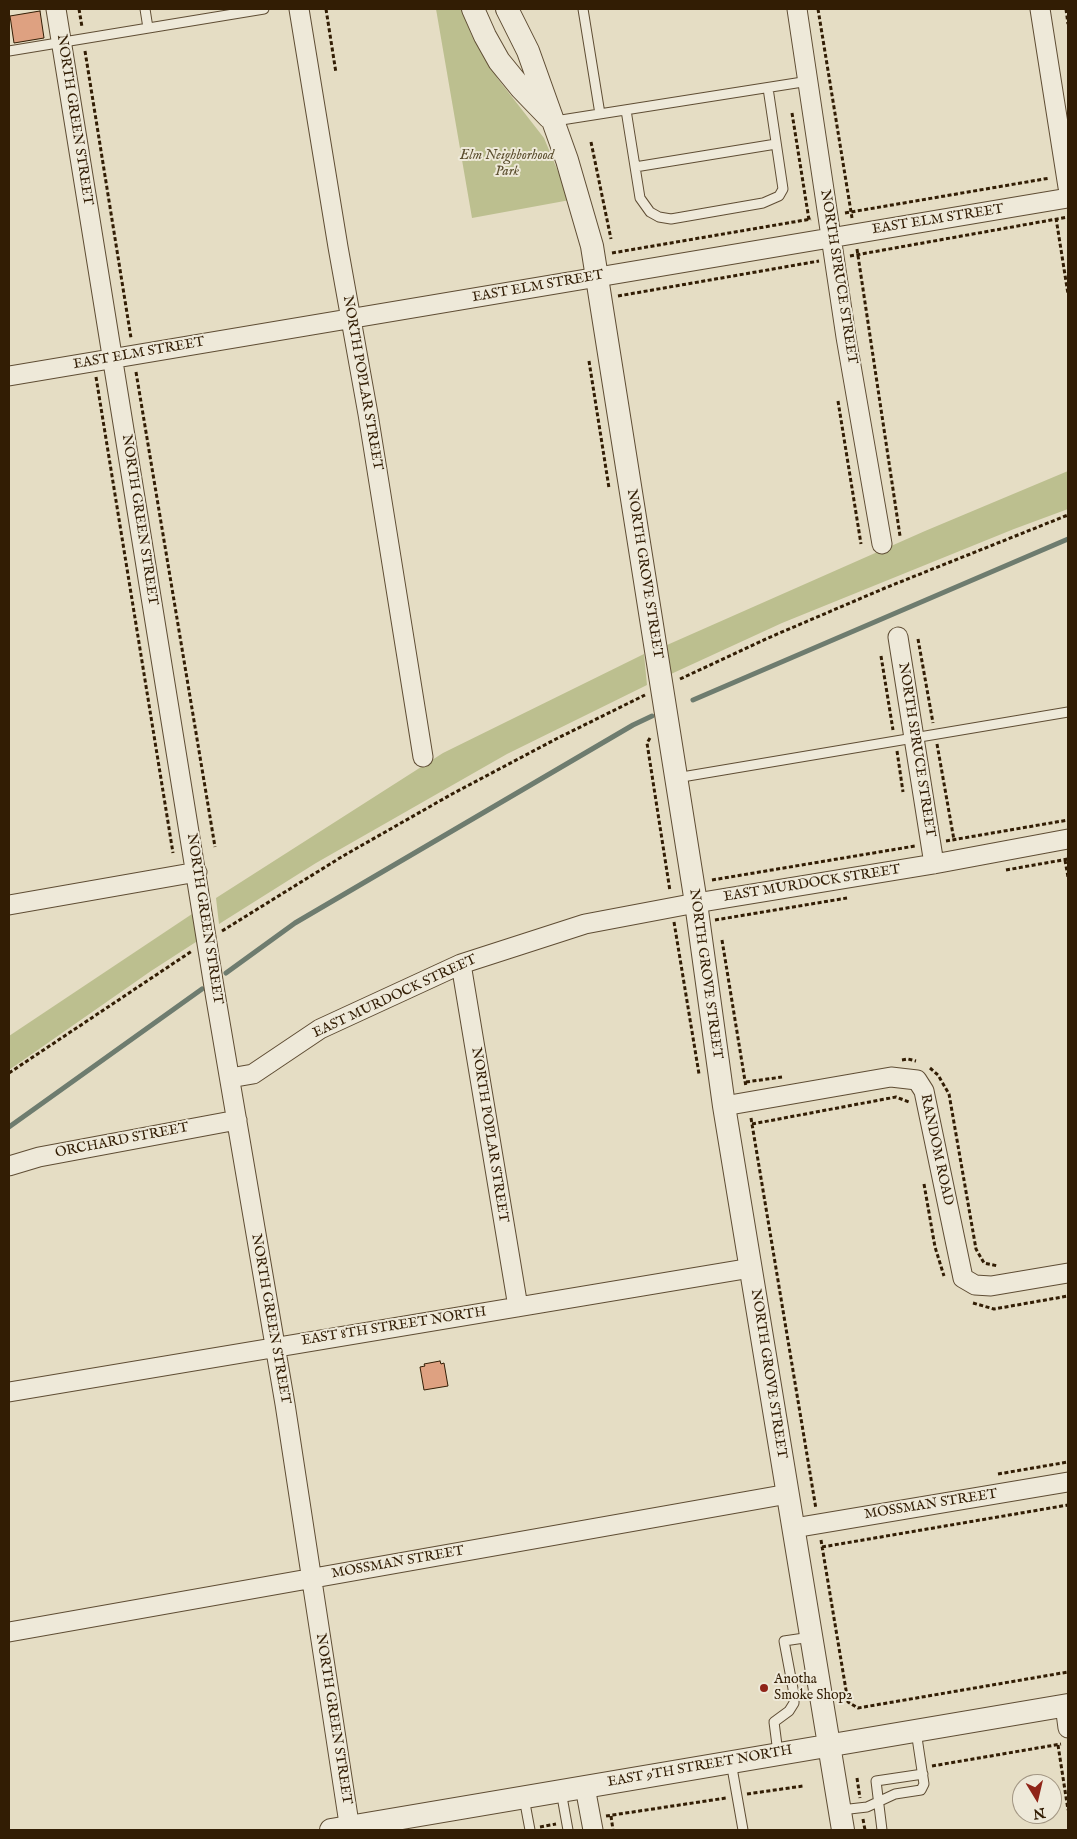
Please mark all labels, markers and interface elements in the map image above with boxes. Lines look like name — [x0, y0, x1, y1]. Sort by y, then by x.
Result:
street label: NORTH GREEN STREET — [52, 33, 96, 207]
park label: Elm Neighborhood Park — [460, 148, 554, 180]
street label: NORTH SPRUCE STREET — [816, 189, 860, 365]
street label: EAST ELM STREET — [871, 201, 1005, 239]
street label: EAST ELM STREET — [471, 267, 605, 307]
street label: NORTH POPLAR STREET — [338, 294, 386, 472]
street label: EAST ELM STREET — [72, 334, 206, 374]
street label: NORTH GREEN STREET — [117, 433, 161, 607]
street label: NORTH GROVE STREET — [622, 488, 666, 660]
street label: NORTH SPRUCE STREET — [894, 662, 938, 838]
street label: NORTH GREEN STREET — [182, 832, 226, 1006]
street label: EAST MURDOCK STREET — [722, 862, 902, 906]
street label: NORTH GROVE STREET — [685, 888, 725, 1060]
street label: EAST MURDOCK STREET — [310, 952, 480, 1042]
street label: NORTH POPLAR STREET — [467, 1046, 511, 1224]
street label: RANDOM ROAD — [916, 1093, 956, 1207]
street label: ORCHARD STREET — [54, 1120, 190, 1162]
street label: NORTH GREEN STREET — [247, 1232, 293, 1406]
street label: NORTH GROVE STREET — [746, 1288, 790, 1460]
street label: EAST 8TH STREET NORTH — [300, 1304, 488, 1350]
street label: MOSSMAN STREET — [863, 1486, 999, 1524]
street label: MOSSMAN STREET — [330, 1543, 466, 1583]
street label: NORTH GREEN STREET — [311, 1632, 355, 1806]
place label: Anotha Smoke Shop2 — [774, 1672, 853, 1704]
marker: Anotha Smoke Shop2 — [758, 1682, 770, 1694]
street label: EAST 9TH STREET NORTH — [606, 1742, 794, 1792]
north arrow — [1012, 1774, 1062, 1824]
text: N — [1032, 1803, 1047, 1823]

